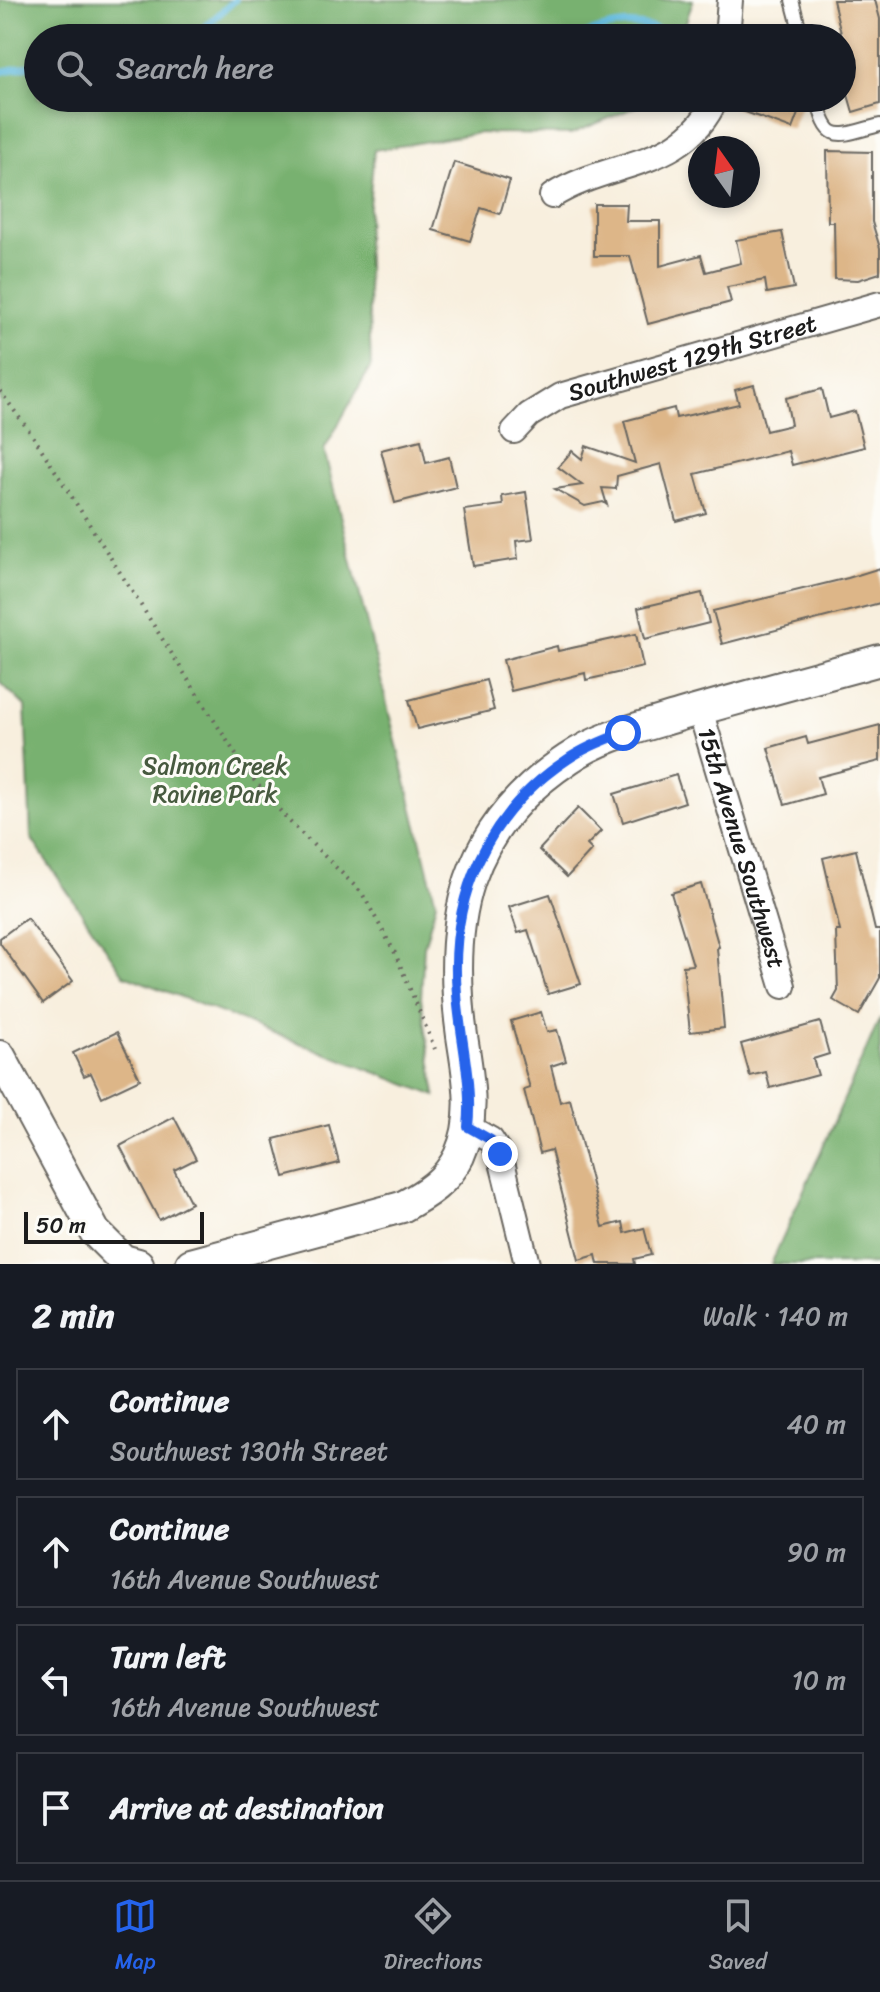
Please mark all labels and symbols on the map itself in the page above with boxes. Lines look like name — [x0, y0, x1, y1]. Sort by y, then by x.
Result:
north arrow — [688, 136, 760, 208]
street label: Southwest 129th Street — [563, 302, 822, 414]
route start — [605, 715, 641, 751]
street label: 15th Avenue Southwest — [685, 722, 798, 974]
park label: Salmon Creek Ravine Park — [142, 745, 288, 815]
route end — [482, 1136, 518, 1172]
scale bar — [24, 1208, 204, 1244]

